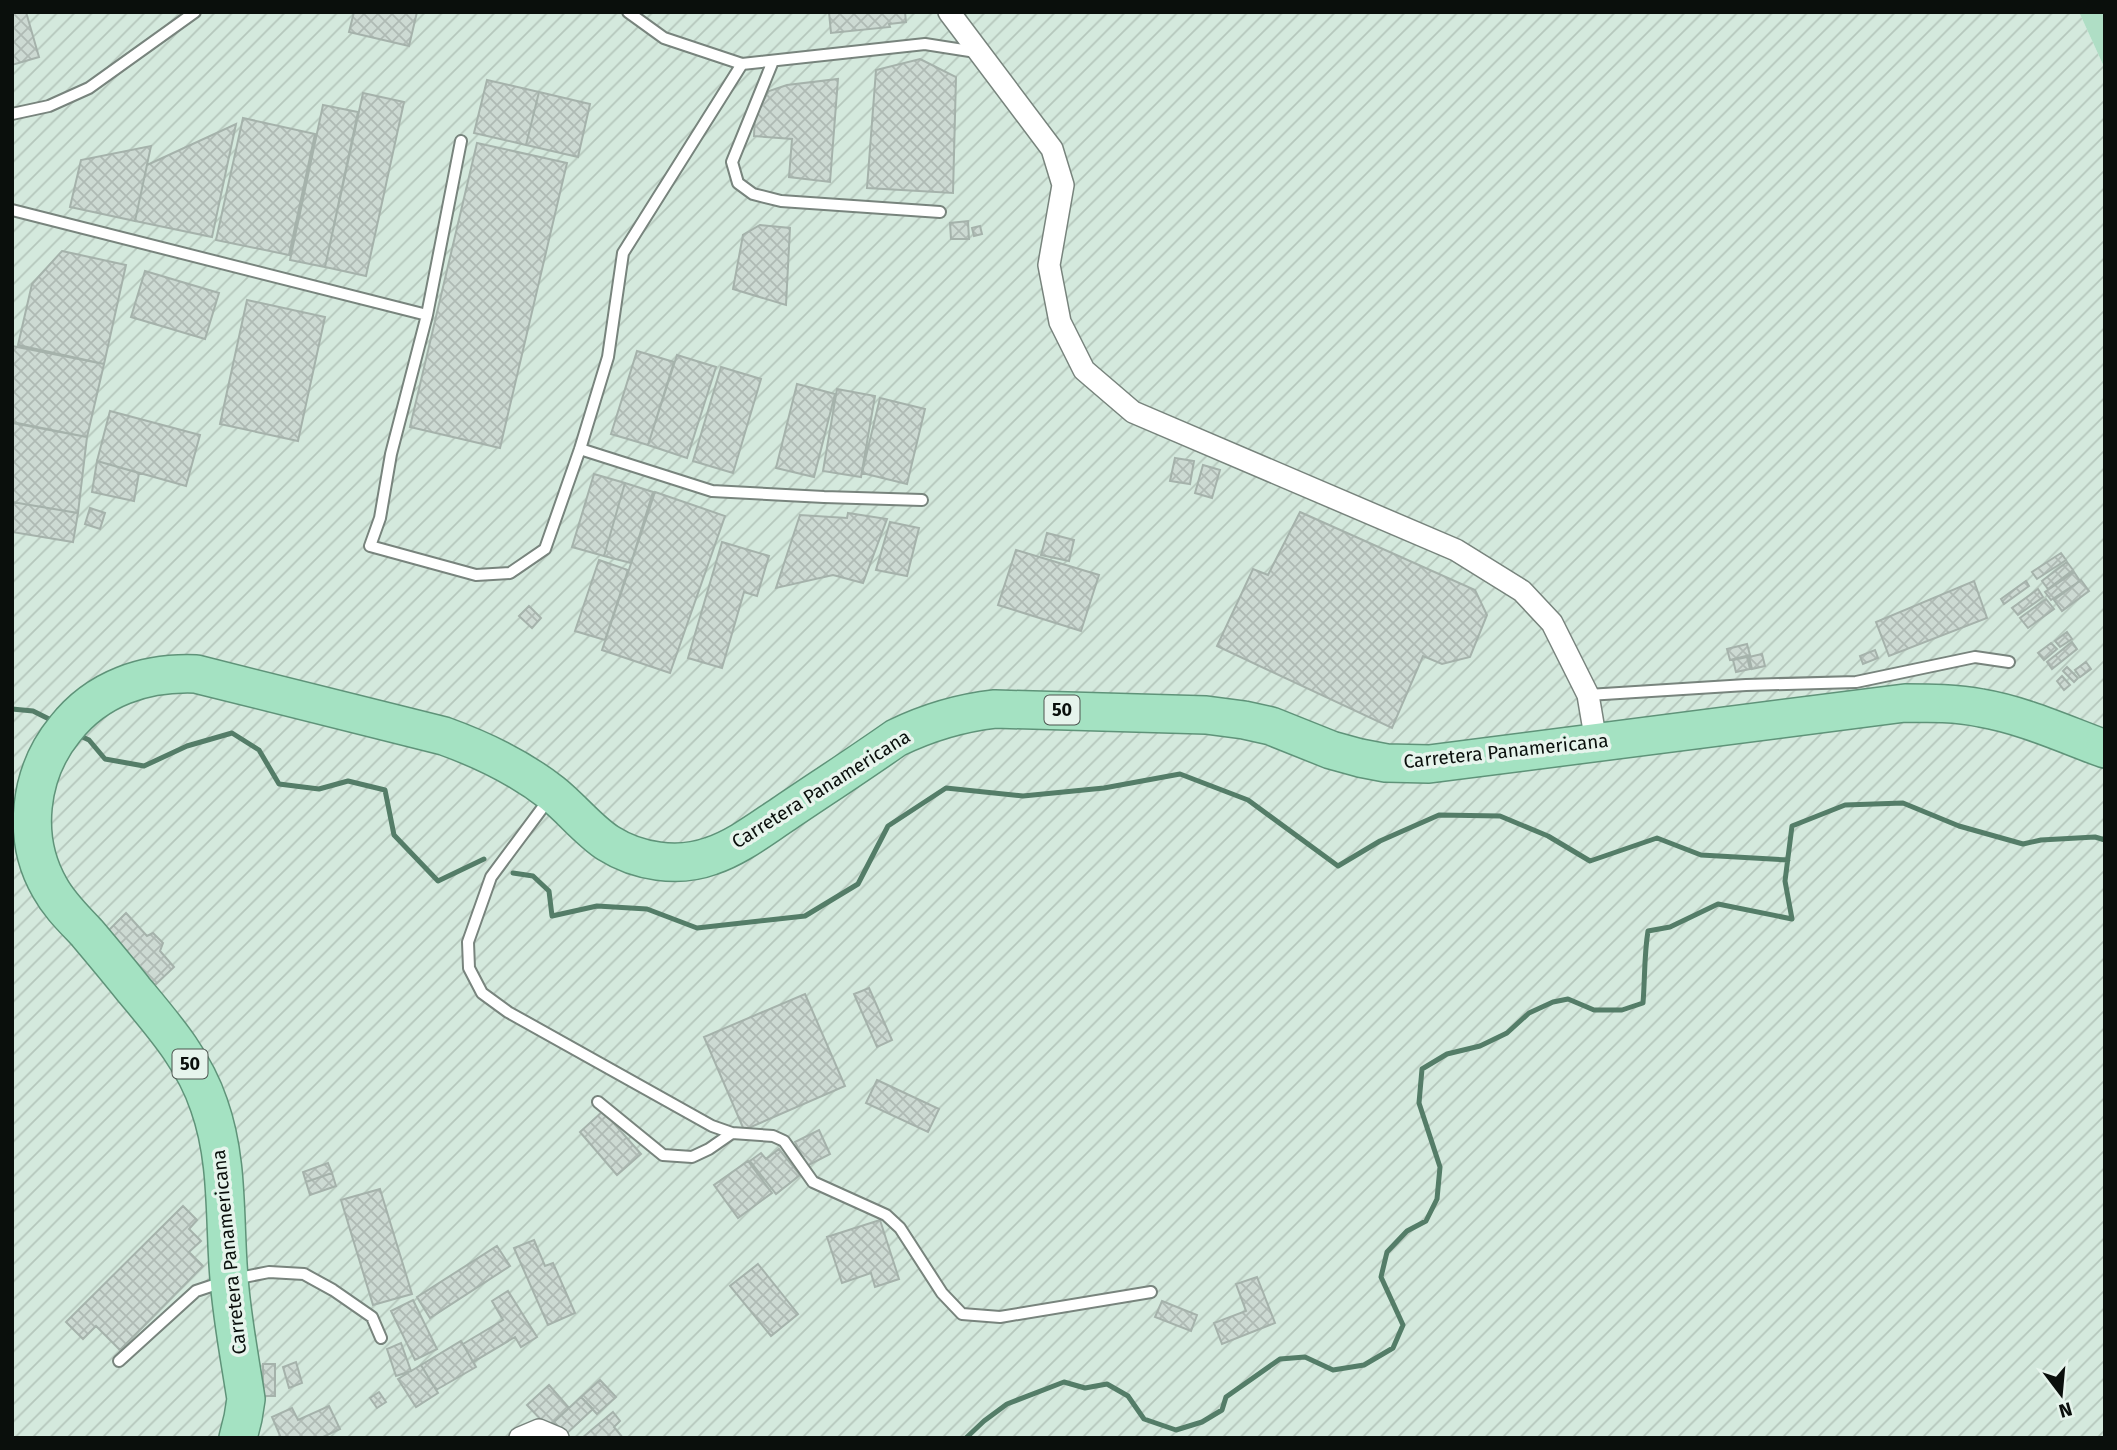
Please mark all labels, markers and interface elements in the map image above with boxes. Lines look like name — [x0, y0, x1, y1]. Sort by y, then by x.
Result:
road number: 50 — [1044, 696, 1080, 724]
street label: Carretera Panamericana — [728, 725, 914, 853]
street label: Carretera Panamericana — [1402, 729, 1610, 773]
road number: 50 — [172, 1050, 208, 1078]
street label: Carretera Panamericana — [207, 1148, 251, 1356]
north arrow — [2026, 1359, 2096, 1429]
text: N — [2056, 1397, 2075, 1423]

